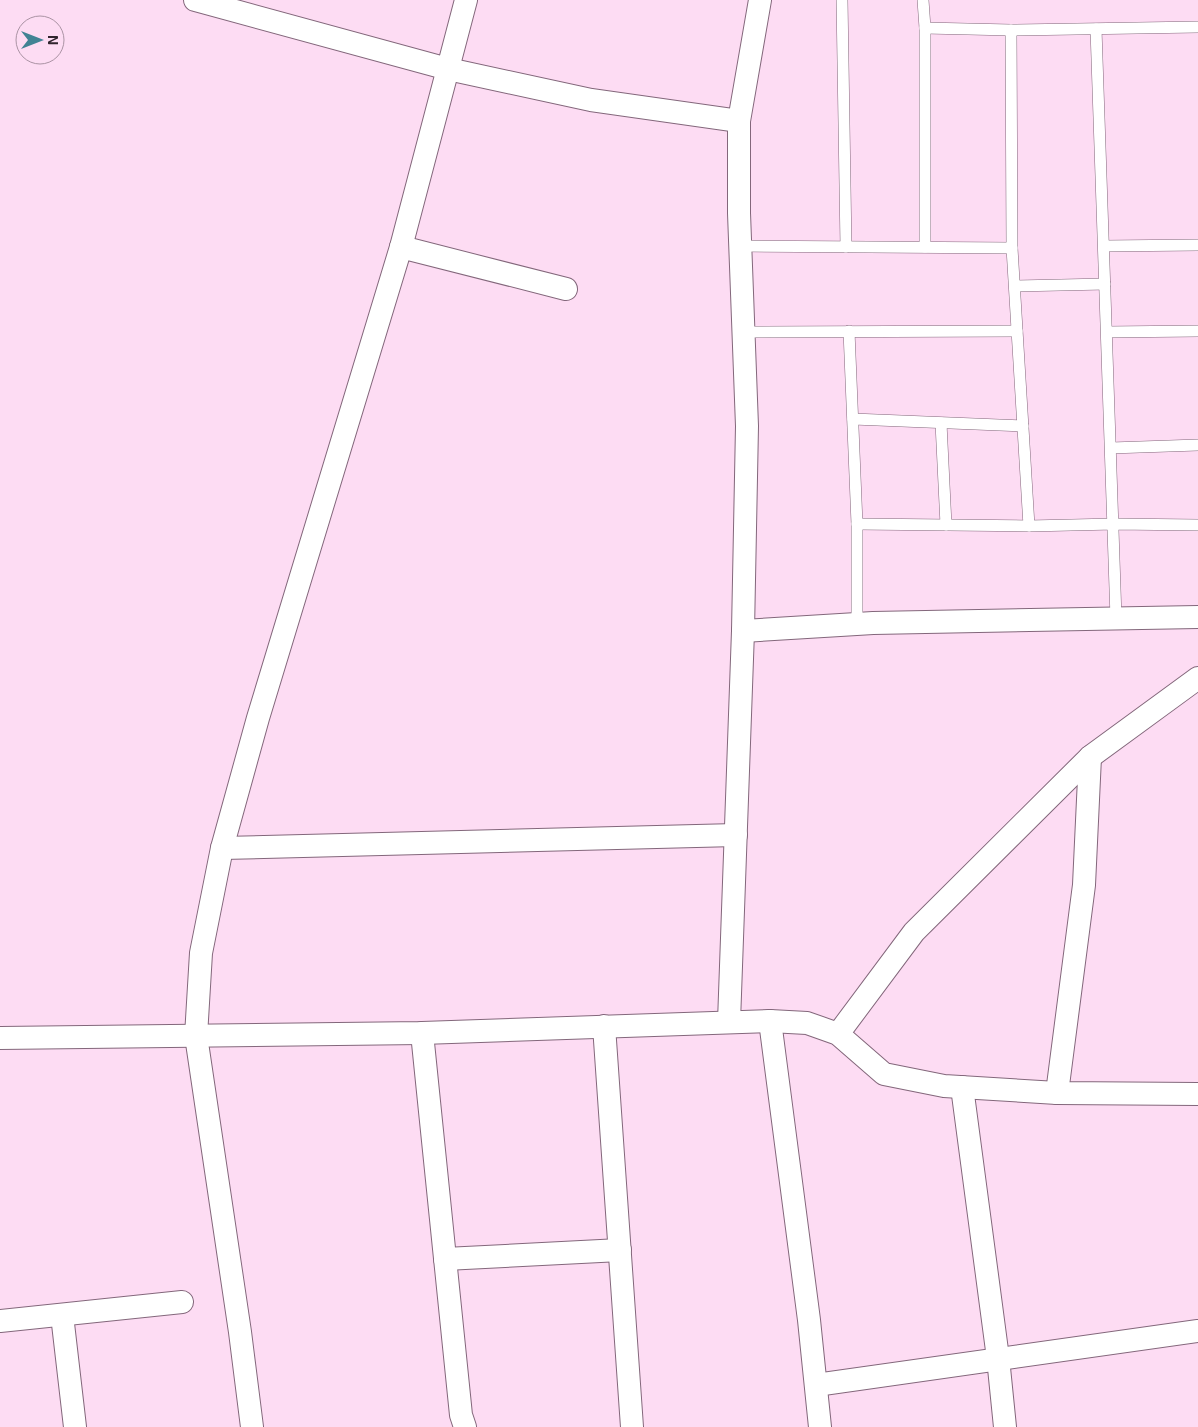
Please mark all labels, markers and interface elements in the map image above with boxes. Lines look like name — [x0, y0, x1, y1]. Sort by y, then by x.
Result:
north arrow — [15, 15, 65, 65]
text: N — [45, 35, 62, 45]

